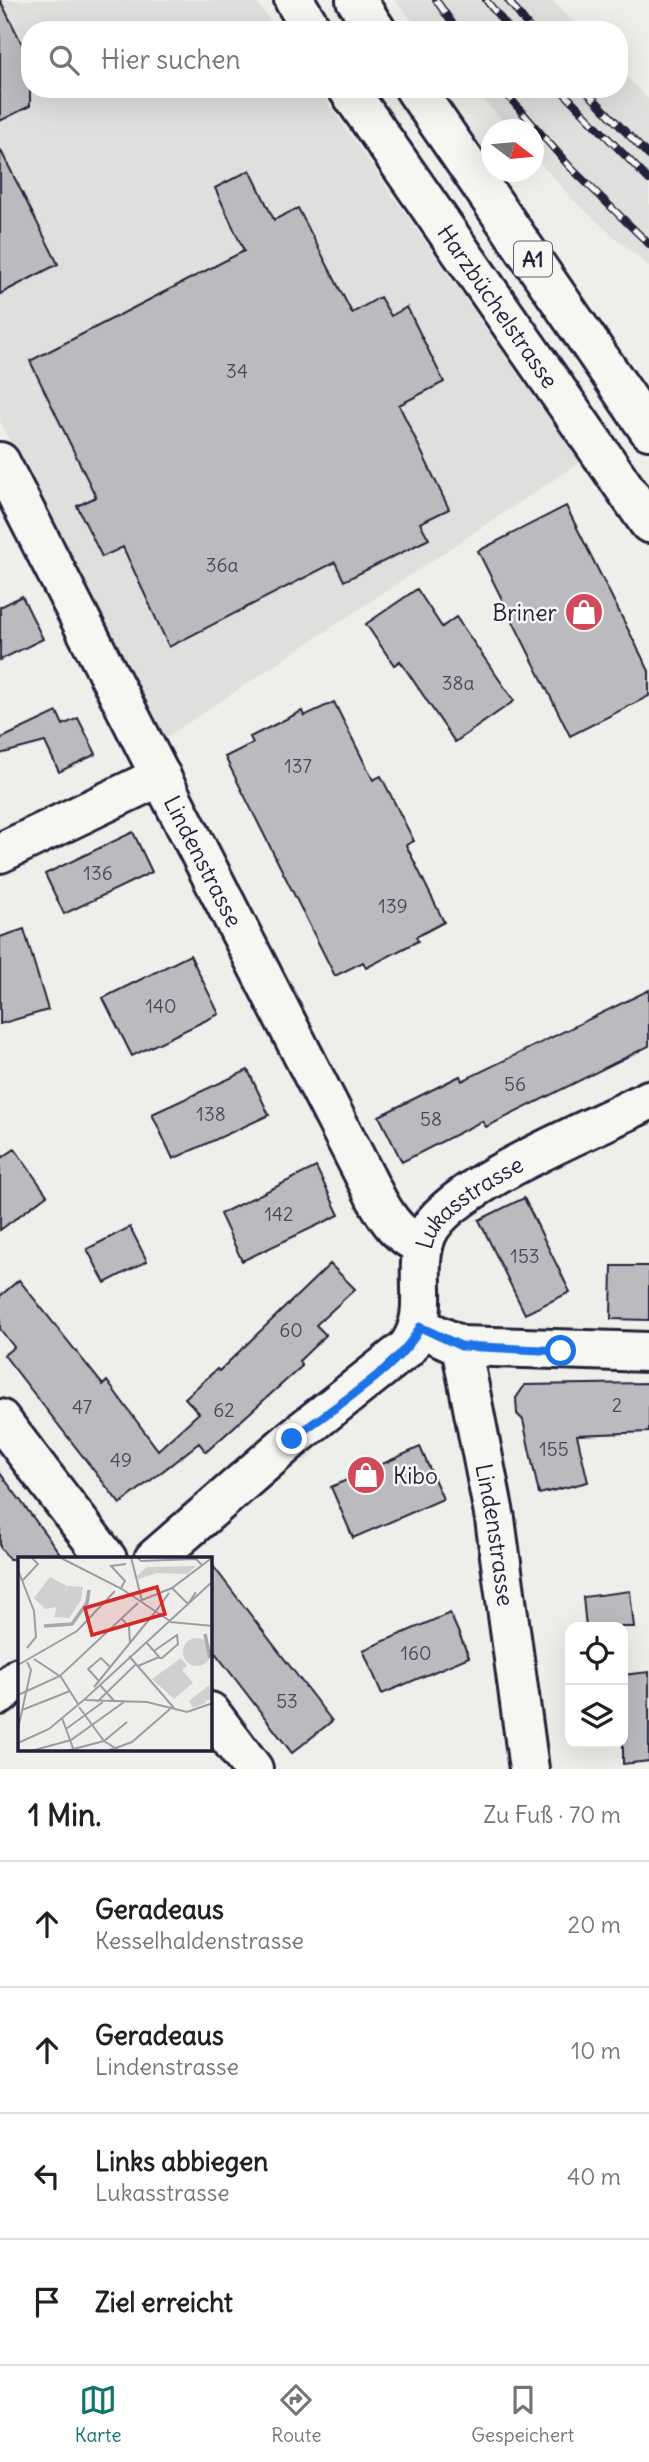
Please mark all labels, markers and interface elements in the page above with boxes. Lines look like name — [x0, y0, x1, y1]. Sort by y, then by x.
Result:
search box — [21, 21, 628, 98]
icon: search — [45, 41, 83, 79]
text: Hier suchen — [101, 43, 241, 76]
north arrow — [481, 119, 544, 182]
street label: Harzbüchelstrasse — [432, 219, 565, 393]
road number: A1 — [514, 242, 552, 276]
house number: 34 — [226, 359, 248, 383]
house number: 36a — [206, 553, 238, 577]
shop icon: Briner — [563, 591, 605, 633]
place label: Briner — [492, 598, 558, 627]
house number: 38a — [442, 671, 474, 695]
house number: 137 — [284, 754, 312, 778]
street label: Lindenstrasse — [158, 790, 249, 932]
house number: 136 — [83, 861, 113, 885]
house number: 139 — [378, 894, 408, 918]
house number: 140 — [145, 994, 177, 1018]
house number: 56 — [504, 1072, 526, 1096]
house number: 138 — [196, 1102, 226, 1126]
house number: 58 — [420, 1107, 442, 1131]
street label: Lukasstrasse — [409, 1149, 528, 1252]
house number: 142 — [265, 1202, 293, 1226]
house number: 153 — [510, 1244, 540, 1268]
house number: 60 — [279, 1318, 303, 1342]
route start — [545, 1335, 576, 1366]
house number: 2 — [612, 1393, 622, 1417]
house number: 47 — [72, 1395, 92, 1419]
house number: 62 — [213, 1398, 235, 1422]
route end — [276, 1423, 307, 1454]
house number: 155 — [539, 1437, 569, 1461]
house number: 49 — [110, 1448, 132, 1472]
shop icon: Kibo — [345, 1454, 387, 1496]
place label: Kibo — [393, 1461, 438, 1490]
street label: Lindenstrasse — [470, 1461, 521, 1608]
inset map — [18, 1557, 212, 1752]
map controls — [565, 1622, 628, 1748]
button: locate — [565, 1622, 628, 1685]
house number: 160 — [400, 1641, 432, 1665]
button: layers — [565, 1685, 628, 1748]
house number: 53 — [276, 1689, 298, 1713]
text: 1 Min. — [28, 1796, 102, 1834]
text: Zu Fuß · 70 m — [483, 1800, 621, 1829]
text: Geradeaus — [95, 1893, 224, 1926]
icon: ahead — [28, 1905, 66, 1943]
text: 20 m — [568, 1910, 621, 1939]
text: Kesselhaldenstrasse — [95, 1926, 304, 1955]
text: Geradeaus — [95, 2019, 224, 2052]
icon: ahead — [28, 2031, 66, 2069]
text: 10 m — [571, 2036, 621, 2065]
text: Lindenstrasse — [95, 2052, 239, 2081]
text: Links abbiegen — [95, 2145, 268, 2178]
icon: left — [28, 2157, 66, 2195]
text: 40 m — [567, 2162, 621, 2191]
text: Lukasstrasse — [95, 2178, 230, 2207]
icon: arrive — [28, 2283, 66, 2321]
text: Ziel erreicht — [95, 2286, 233, 2319]
tab: Karte — [75, 2381, 122, 2447]
tab: Route — [271, 2381, 321, 2447]
tab: Gespeichert — [471, 2381, 574, 2447]

